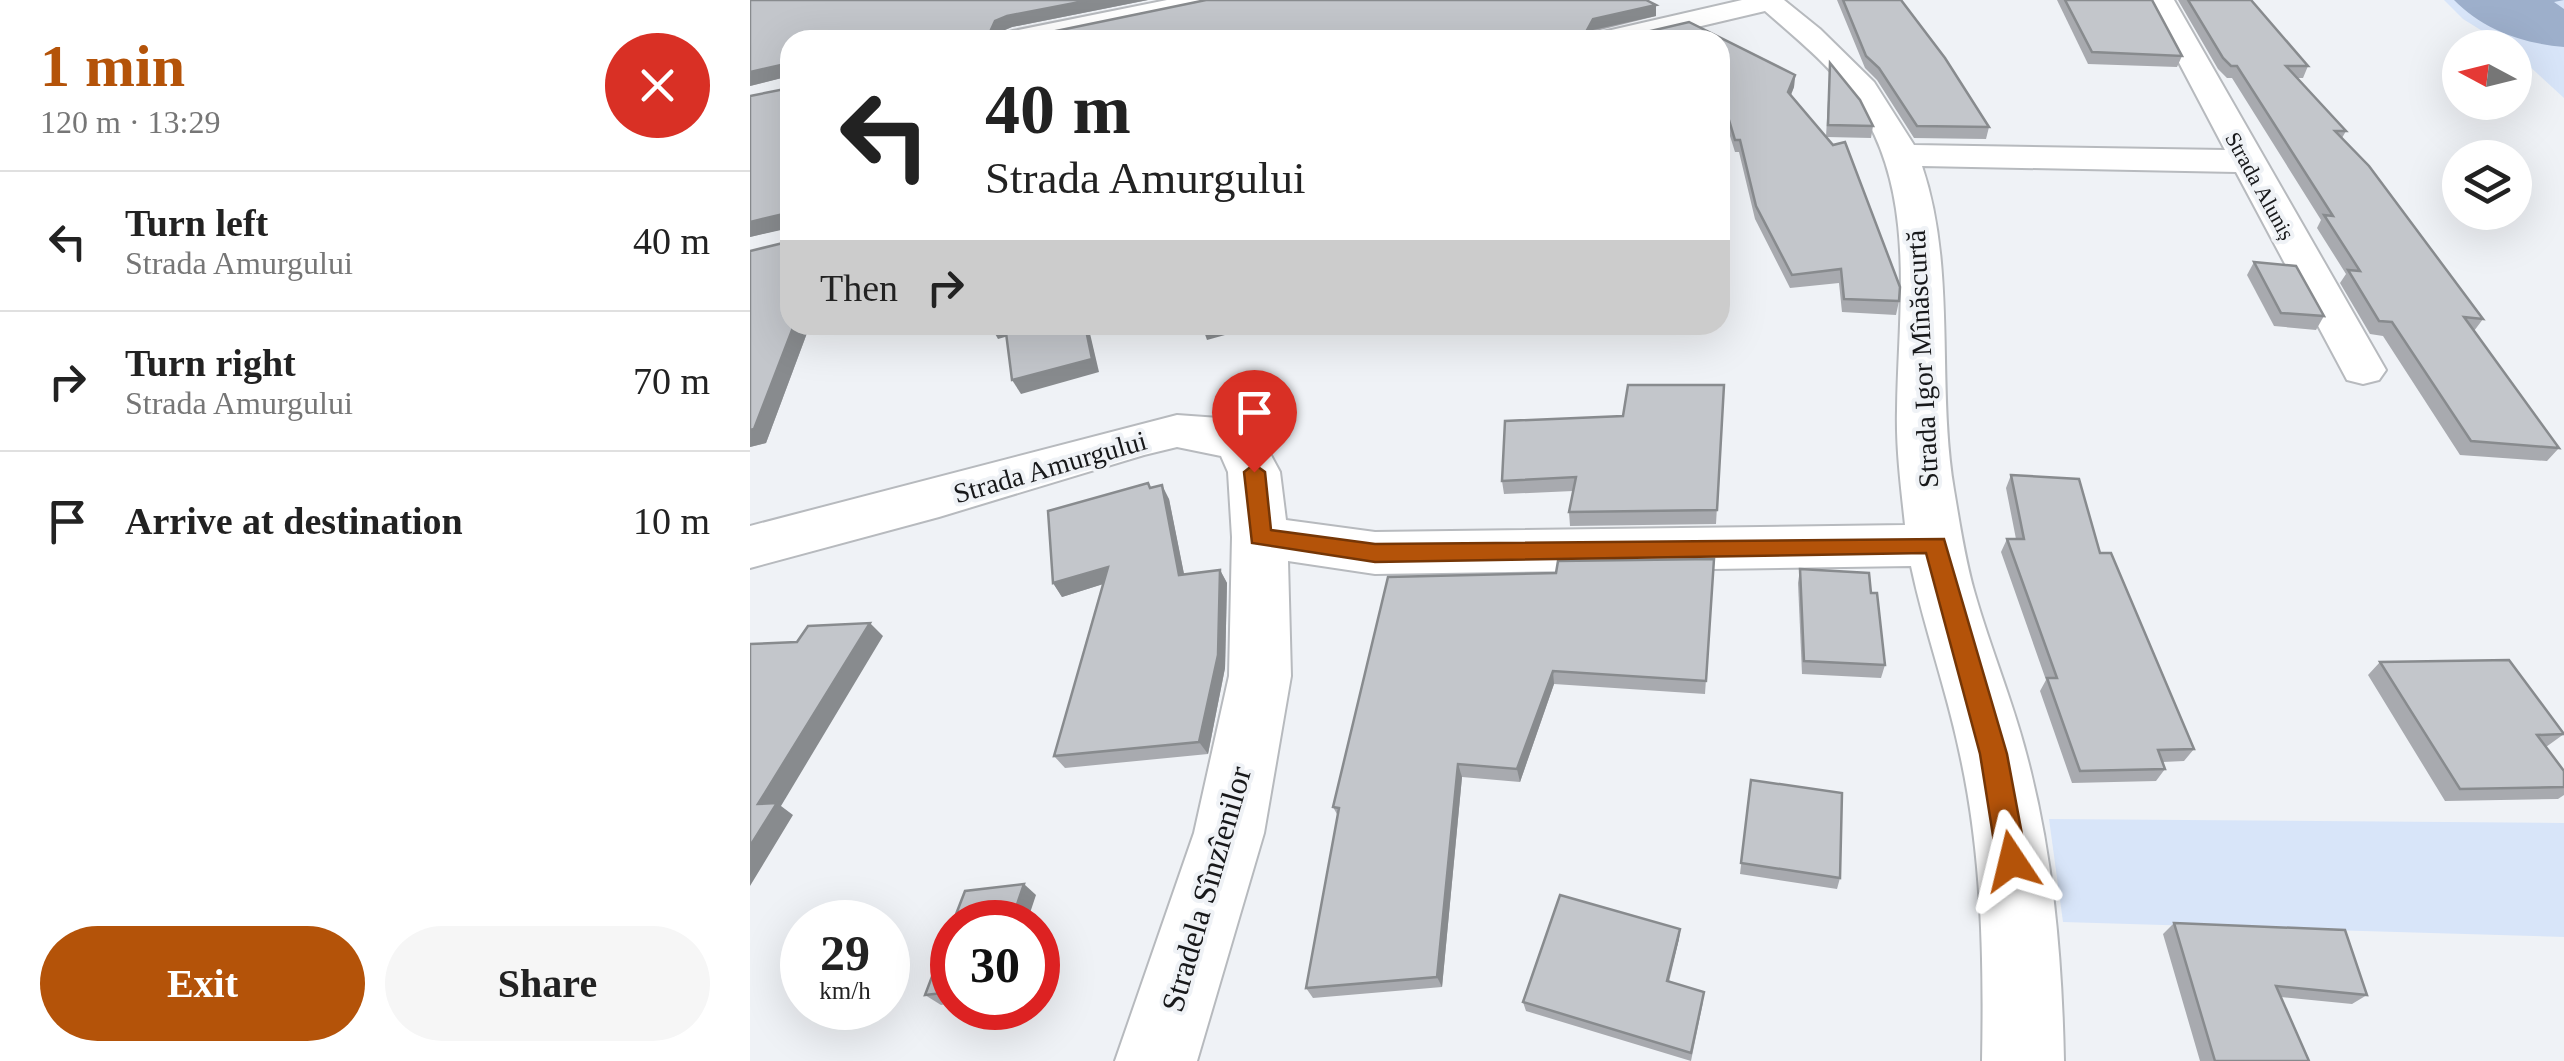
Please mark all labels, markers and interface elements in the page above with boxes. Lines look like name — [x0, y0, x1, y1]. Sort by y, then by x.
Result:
north arrow — [2442, 30, 2532, 120]
map controls — [2442, 30, 2532, 230]
text: 1 min — [40, 33, 185, 99]
button: close — [605, 33, 710, 138]
icon: left — [820, 70, 950, 200]
text: 40 m — [985, 71, 1131, 148]
text: 120 m · 13:29 — [40, 104, 220, 140]
street label: Strada Aluniș — [2220, 128, 2300, 244]
button: layers — [2442, 140, 2532, 230]
text: Strada Amurgului — [985, 153, 1305, 203]
text: Turn left — [125, 202, 268, 244]
icon: left — [40, 214, 95, 269]
text: 40 m — [633, 220, 710, 262]
street label: Strada Igor Mînăscurtă — [1900, 229, 1944, 489]
text: Strada Amurgului — [125, 245, 353, 281]
icon: right — [918, 260, 973, 315]
text: Then — [820, 267, 898, 309]
text: Turn right — [125, 342, 296, 384]
icon: right — [40, 354, 95, 409]
text: 70 m — [633, 360, 710, 402]
pin — [1212, 370, 1297, 473]
text: Strada Amurgului — [125, 385, 353, 421]
icon: arrive — [1227, 385, 1282, 440]
street label: Strada Amurgului — [950, 425, 1150, 509]
icon: arrive — [40, 494, 95, 549]
text: Arrive at destination — [125, 500, 463, 542]
text: 10 m — [633, 500, 710, 542]
street label: Stradela Sînzîenilor — [1154, 762, 1258, 1016]
position arrow — [1960, 809, 2064, 913]
speed limit sign: 30 — [930, 900, 1060, 1030]
text: 29 — [820, 925, 870, 981]
button: Exit — [40, 926, 365, 1041]
button: Share — [385, 926, 710, 1041]
text: km/h — [819, 977, 871, 1004]

